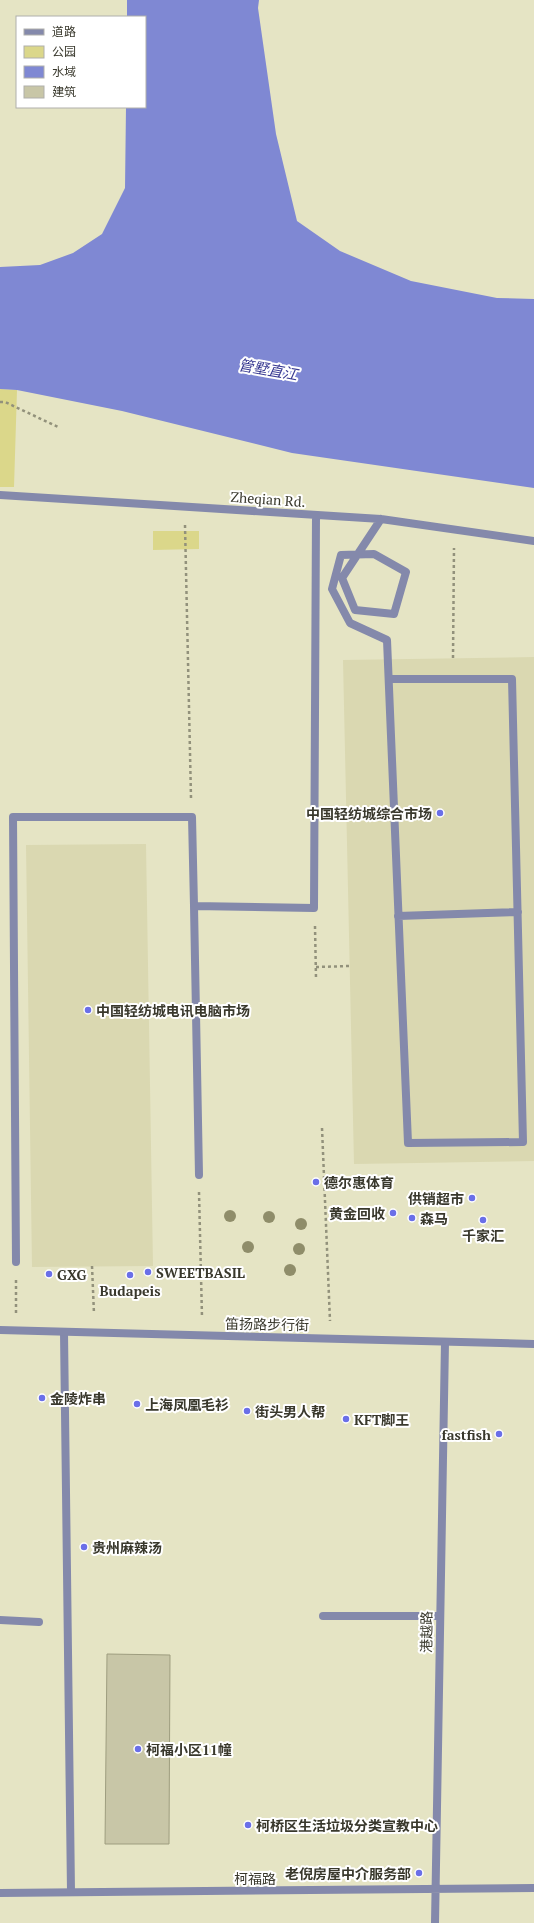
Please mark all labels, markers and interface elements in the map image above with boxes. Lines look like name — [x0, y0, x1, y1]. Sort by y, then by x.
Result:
legend — [16, 16, 146, 108]
text: 道路 — [52, 24, 76, 39]
text: 公园 — [52, 44, 76, 59]
text: 水域 — [52, 64, 76, 79]
text: 建筑 — [52, 84, 76, 99]
water label: 管墅直江 — [237, 354, 301, 384]
street label: Zheqian Rd. — [230, 487, 306, 511]
place label: 中国轻纺城综合市场 — [306, 804, 432, 823]
marker: 中国轻纺城综合市场 — [435, 808, 445, 818]
place label: 中国轻纺城电讯电脑市场 — [96, 1001, 250, 1020]
marker: 中国轻纺城电讯电脑市场 — [83, 1005, 93, 1015]
place label: 德尔惠体育 — [324, 1173, 394, 1192]
marker: 德尔惠体育 — [311, 1177, 321, 1187]
place label: 供销超市 — [408, 1189, 464, 1208]
marker: 供销超市 — [467, 1193, 477, 1203]
place label: 黄金回收 — [329, 1204, 385, 1223]
marker: 黄金回收 — [388, 1208, 398, 1218]
place label: 森马 — [420, 1209, 448, 1228]
marker: 森马 — [407, 1213, 417, 1223]
marker: 千家汇 — [478, 1215, 488, 1225]
place label: 千家汇 — [462, 1226, 504, 1245]
place label: SWEETBASIL — [156, 1263, 245, 1282]
place label: GXG — [57, 1265, 87, 1284]
marker: SWEETBASIL — [143, 1267, 153, 1277]
marker: GXG — [44, 1269, 54, 1279]
marker: Budapeis — [125, 1270, 135, 1280]
place label: Budapeis — [100, 1281, 161, 1300]
street label: 笛扬路步行街 — [225, 1314, 309, 1334]
place label: 金陵炸串 — [50, 1389, 106, 1408]
marker: 金陵炸串 — [37, 1393, 47, 1403]
place label: 上海凤凰毛衫 — [145, 1395, 229, 1414]
marker: 上海凤凰毛衫 — [132, 1399, 142, 1409]
place label: 街头男人帮 — [255, 1402, 325, 1421]
marker: 街头男人帮 — [242, 1406, 252, 1416]
place label: KFT脚王 — [354, 1410, 409, 1429]
marker: KFT脚王 — [341, 1414, 351, 1424]
place label: fastfish — [442, 1425, 491, 1444]
marker: fastfish — [494, 1429, 504, 1439]
place label: 贵州麻辣汤 — [92, 1538, 162, 1557]
marker: 贵州麻辣汤 — [79, 1542, 89, 1552]
street label: 港越路 — [416, 1611, 436, 1653]
place label: 柯福小区11幢 — [146, 1740, 232, 1759]
marker: 柯福小区11幢 — [133, 1744, 143, 1754]
place label: 柯桥区生活垃圾分类宣教中心 — [256, 1816, 438, 1835]
marker: 柯桥区生活垃圾分类宣教中心 — [243, 1820, 253, 1830]
place label: 老倪房屋中介服务部 — [285, 1864, 411, 1883]
marker: 老倪房屋中介服务部 — [414, 1868, 424, 1878]
street label: 柯福路 — [234, 1869, 276, 1888]

